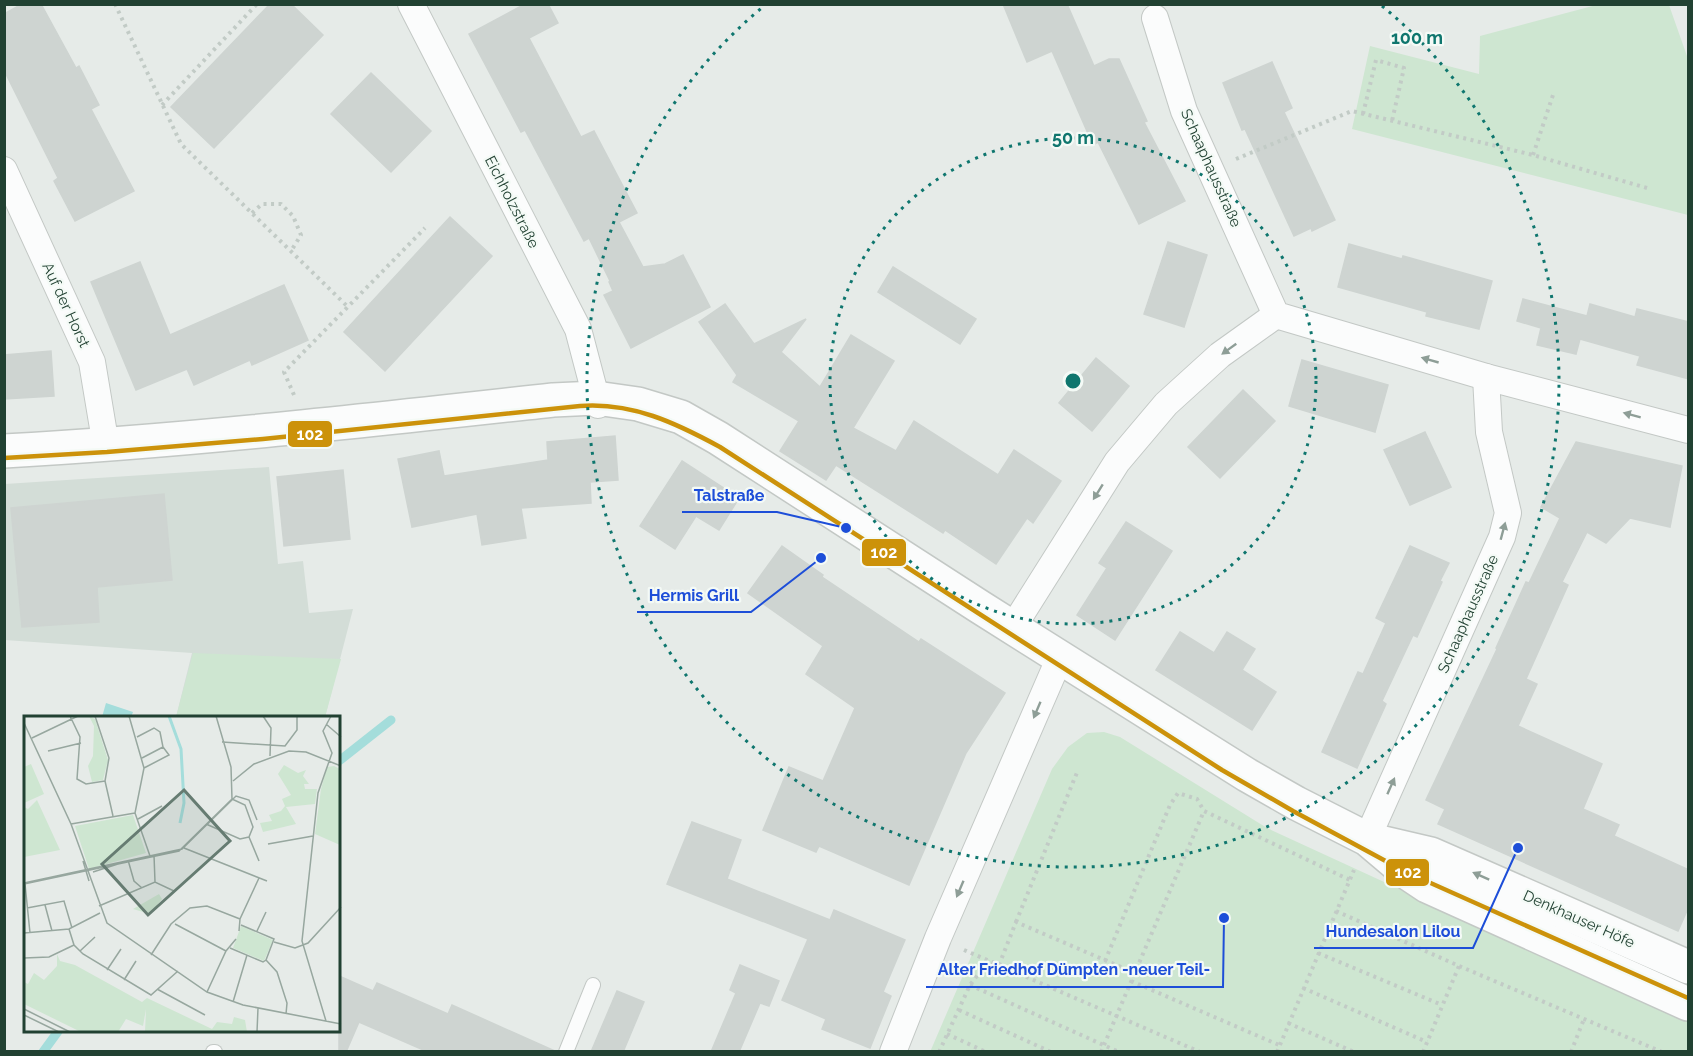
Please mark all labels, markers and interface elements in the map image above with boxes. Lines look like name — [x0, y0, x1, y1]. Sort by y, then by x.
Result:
text: 100 m — [1391, 27, 1443, 48]
street label: Schaaphausstraße — [1177, 106, 1245, 230]
text: 50 m — [1052, 127, 1094, 148]
street label: Eichholzstraße — [481, 153, 543, 251]
street label: Auf der Horst — [38, 260, 94, 350]
one-way arrow — [1221, 343, 1237, 355]
one-way arrow — [1421, 355, 1439, 364]
centre of rings — [1063, 371, 1083, 391]
one-way arrow — [1623, 410, 1641, 419]
line badge: 102 — [287, 420, 333, 448]
text: 102 — [297, 425, 323, 444]
callout: Talstraße — [682, 478, 777, 512]
one-way arrow — [1092, 484, 1103, 500]
text: Talstraße — [694, 486, 765, 505]
one-way arrow — [1499, 522, 1508, 540]
line badge: 102 — [861, 538, 907, 567]
text: 102 — [871, 543, 897, 562]
street label: Schaaphausstraße — [1434, 552, 1502, 676]
callout: Hermis Grill — [637, 578, 751, 612]
text: Hermis Grill — [649, 586, 740, 605]
one-way arrow — [1032, 702, 1042, 720]
inset map — [24, 716, 340, 1032]
one-way arrow — [1386, 777, 1396, 795]
line badge: 102 — [1385, 858, 1430, 887]
text: 102 — [1395, 863, 1421, 882]
one-way arrow — [1472, 871, 1490, 881]
one-way arrow — [955, 881, 964, 898]
street label: Denkhauser Höfe — [1520, 886, 1638, 952]
callout: Hundesalon Lilou — [1314, 914, 1473, 948]
text: Hundesalon Lilou — [1326, 922, 1461, 941]
callout: Alter Friedhof Dümpten -neuer Teil- — [926, 953, 1223, 987]
text: Alter Friedhof Dümpten -neuer Teil- — [938, 960, 1210, 979]

